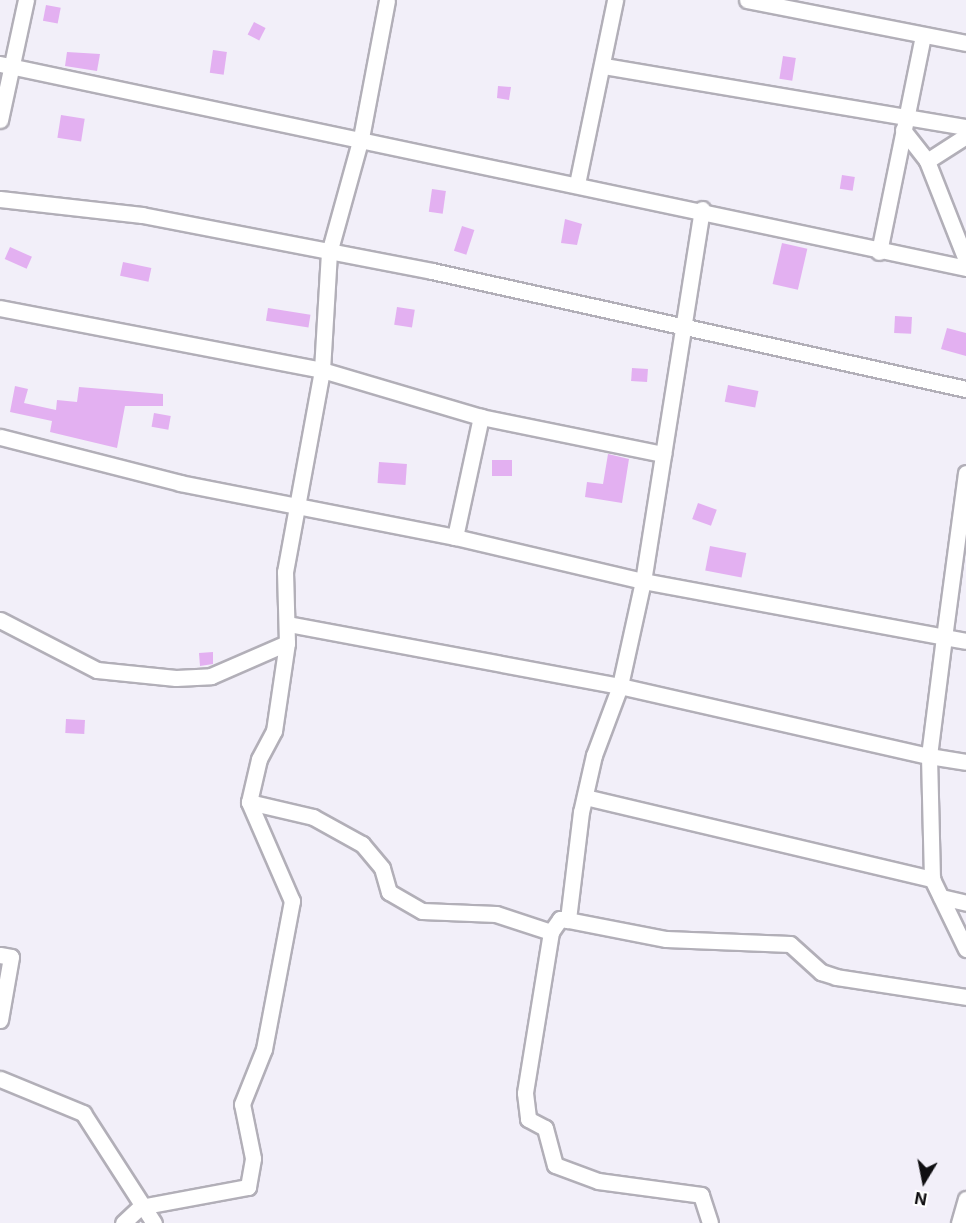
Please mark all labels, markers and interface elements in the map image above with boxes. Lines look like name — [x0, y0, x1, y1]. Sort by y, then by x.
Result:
north arrow — [894, 1151, 954, 1211]
text: N — [913, 1188, 929, 1210]

